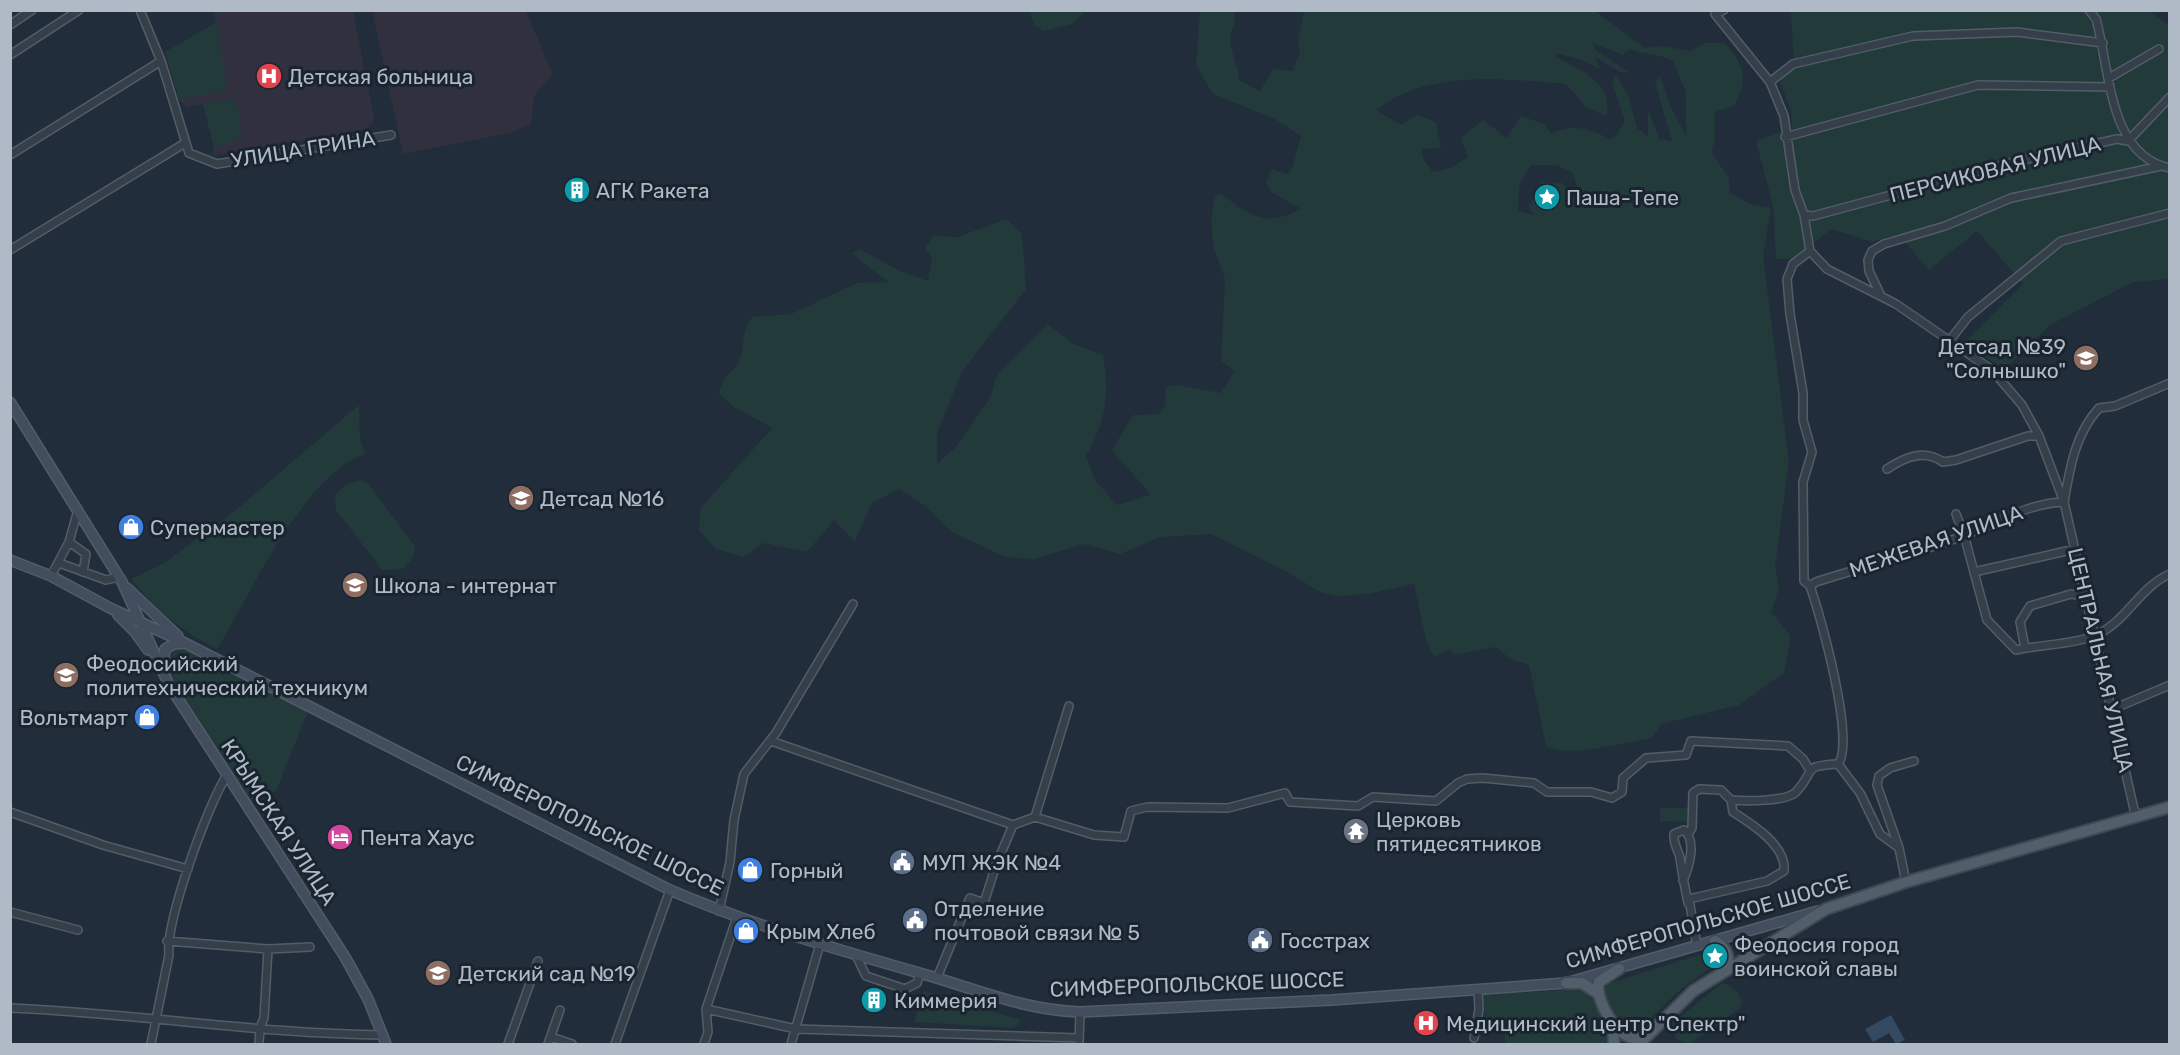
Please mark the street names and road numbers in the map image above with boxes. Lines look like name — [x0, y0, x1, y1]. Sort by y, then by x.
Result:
street label: УЛИЦА ГРИНА — [229, 125, 377, 173]
street label: ПЕРСИКОВАЯ УЛИЦА — [1887, 131, 2103, 207]
street label: МЕЖЕВАЯ УЛИЦА — [1846, 500, 2026, 582]
street label: ЦЕНТРАЛЬНАЯ УЛИЦА — [2063, 545, 2139, 775]
street label: КРЫМСКАЯ УЛИЦА — [216, 734, 342, 910]
street label: СИМФЕРОПОЛЬСКОЕ ШОССЕ — [452, 749, 728, 901]
street label: СИМФЕРОПОЛЬСКОЕ ШОССЕ — [1563, 868, 1853, 974]
street label: СИМФЕРОПОЛЬСКОЕ ШОССЕ — [1049, 966, 1345, 1002]

